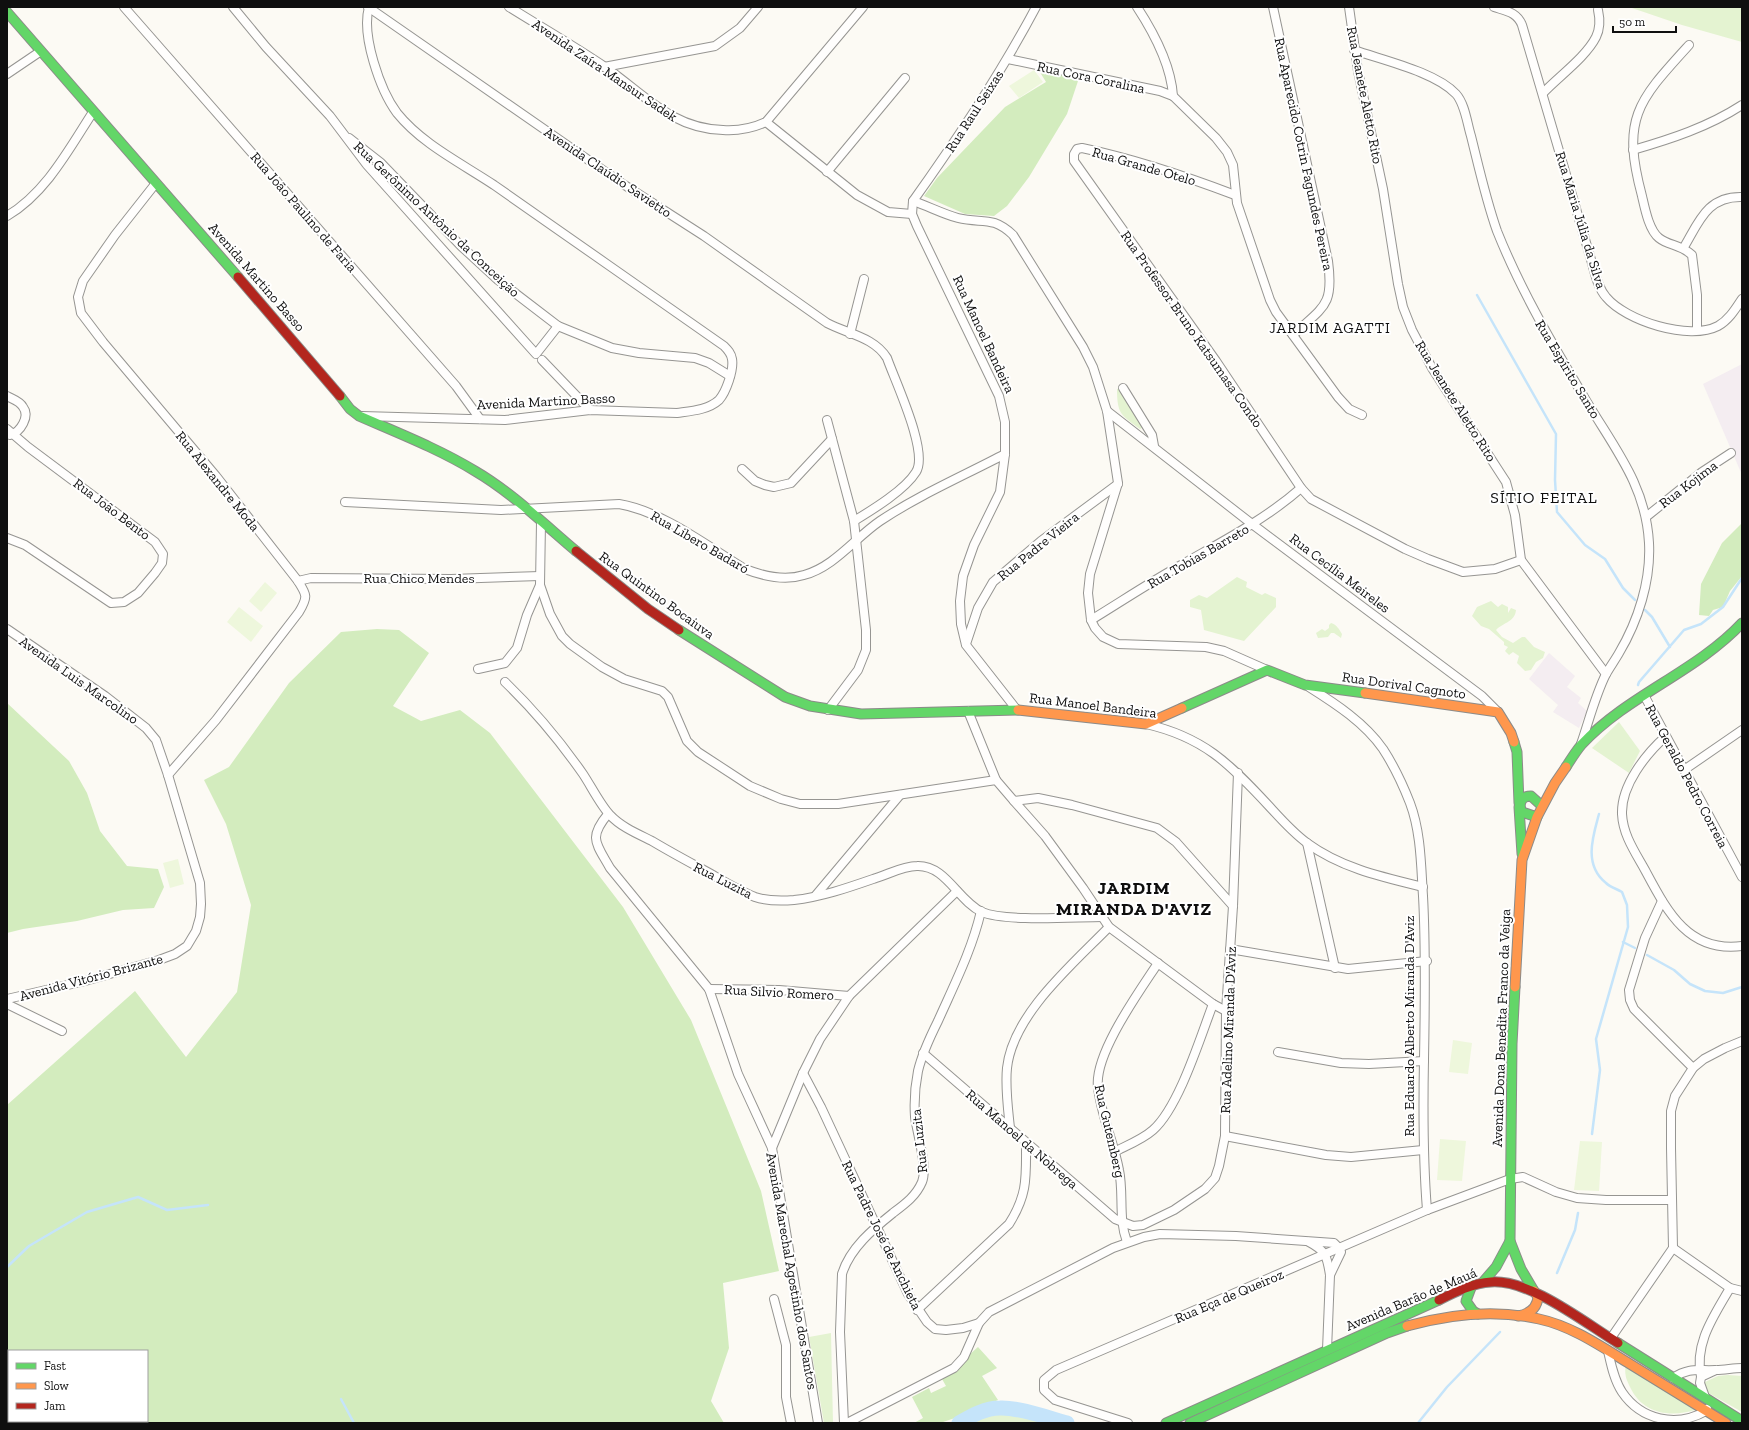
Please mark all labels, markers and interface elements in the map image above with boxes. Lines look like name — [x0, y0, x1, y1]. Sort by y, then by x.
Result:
scale bar — [1613, 8, 1676, 34]
street label: Avenida Zaíra Mansur Sadek — [529, 15, 681, 126]
text: 50 m — [1619, 15, 1646, 29]
street label: Rua Jeanete Aletto Rito — [1343, 25, 1386, 165]
street label: Rua Aparecido Cotrin Fagundes Pereira — [1270, 36, 1337, 272]
street label: Rua Cora Coralina — [1035, 58, 1147, 97]
street label: Rua Raul Seixas — [942, 67, 1007, 156]
street label: Avenida Claúdio Savietto — [541, 123, 675, 221]
street label: Rua Gerônimo Antônio da Conceição — [350, 138, 523, 301]
street label: Rua Grande Otelo — [1090, 144, 1198, 189]
street label: Rua João Paulino de Faria — [247, 149, 361, 276]
street label: Rua Maria Júlia da Silva — [1552, 149, 1610, 291]
street label: Avenida Martino Basso — [205, 219, 308, 335]
street label: Rua Professor Bruno Katsumasa Condo — [1117, 228, 1266, 431]
street label: Rua Manoel Bandeira — [949, 273, 1018, 396]
street label: Rua Espírito Santo — [1531, 317, 1604, 422]
district label: JARDIM AGATTI — [1269, 319, 1391, 337]
street label: Rua Jeanete Aletto Rito — [1411, 338, 1500, 465]
street label: Avenida Martino Basso — [476, 389, 616, 414]
street label: Rua Alexandre Moda — [172, 428, 263, 535]
street label: Rua Kojima — [1656, 457, 1721, 512]
street label: Rua João Bento — [70, 475, 154, 544]
district label: SÍTIO FEITAL — [1490, 488, 1598, 507]
street label: Rua Libero Badaró — [647, 507, 752, 578]
street label: Rua Padre Vieira — [994, 508, 1083, 584]
street label: Rua Tobias Barreto — [1144, 520, 1252, 592]
street label: Rua Cecília Meireles — [1286, 530, 1393, 617]
street label: Rua Quintino Bocaiuva — [596, 548, 718, 643]
street label: Rua Chico Mendes — [363, 570, 475, 587]
street label: Avenida Luis Marcolino — [16, 633, 142, 728]
street label: Rua Dorival Cagnoto — [1341, 668, 1467, 703]
street label: Rua Manoel Bandeira — [1028, 689, 1158, 722]
street label: Rua Geraldo Pedro Correia — [1641, 701, 1732, 851]
street label: Rua Luzita — [690, 858, 755, 903]
district label: JARDIM MIRANDA D'AVIZ — [1056, 877, 1212, 920]
street label: Avenida Dona Benedita Franco da Veiga — [1489, 908, 1514, 1147]
street label: Rua Eduardo Alberto Miranda D'Aviz — [1401, 915, 1418, 1136]
street label: Rua Adelino Miranda D'Aviz — [1217, 946, 1240, 1114]
street label: Avenida Vitório Brizante — [18, 950, 165, 1005]
street label: Rua Silvio Romero — [724, 981, 834, 1004]
street label: Rua Gutemberg — [1090, 1083, 1129, 1180]
street label: Rua Manoel da Nobrega — [962, 1086, 1081, 1193]
street label: Rua Luzita — [908, 1108, 931, 1174]
street label: Avenida Marechal Agostinho dos Santos — [762, 1151, 821, 1391]
street label: Rua Padre José de Anchieta — [838, 1158, 925, 1313]
street label: Avenida Barão de Mauá — [1343, 1264, 1479, 1335]
street label: Rua Eça de Queiroz — [1172, 1266, 1287, 1327]
legend — [8, 1350, 148, 1422]
text: Fast — [44, 1359, 67, 1373]
text: Slow — [44, 1379, 70, 1393]
text: Jam — [44, 1399, 66, 1413]

